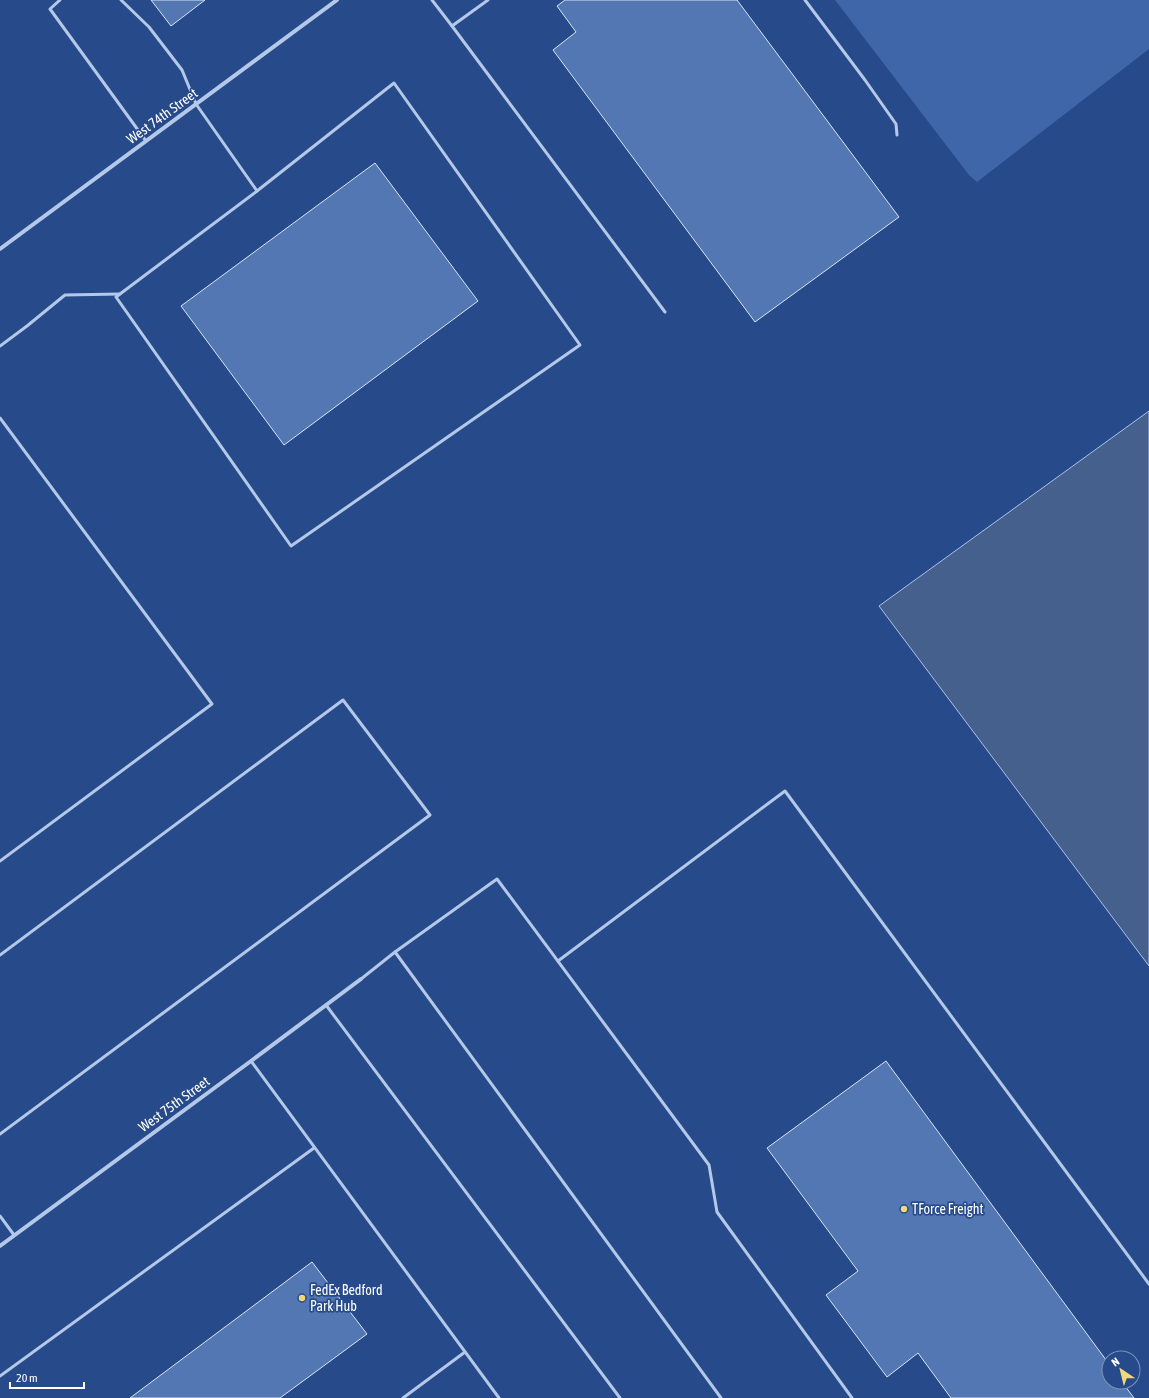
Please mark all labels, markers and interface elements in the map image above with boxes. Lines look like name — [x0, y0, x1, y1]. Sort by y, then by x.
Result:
street label: West 74th Street — [123, 85, 201, 147]
street label: West 75th Street — [135, 1073, 213, 1135]
place label: TForce Freight — [912, 1201, 984, 1217]
marker: TForce Freight — [899, 1204, 909, 1214]
place label: FedEx Bedford Park Hub — [310, 1282, 383, 1314]
marker: FedEx Bedford Park Hub — [297, 1293, 307, 1303]
north arrow — [1101, 1350, 1141, 1390]
text: N — [1109, 1355, 1121, 1369]
scale bar — [10, 1364, 84, 1390]
text: 20 m — [16, 1371, 38, 1385]

